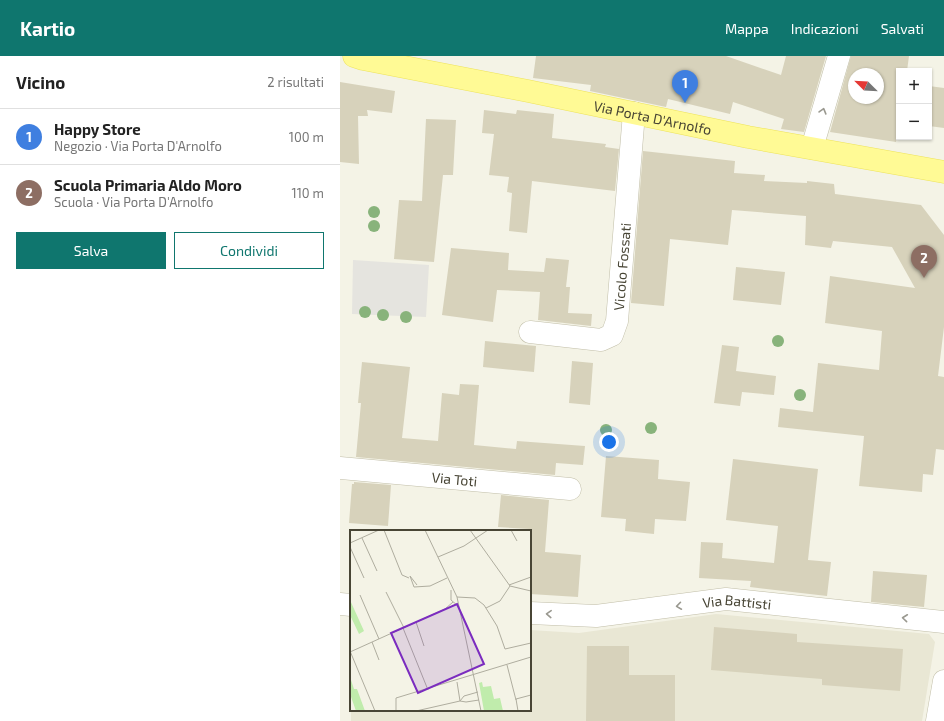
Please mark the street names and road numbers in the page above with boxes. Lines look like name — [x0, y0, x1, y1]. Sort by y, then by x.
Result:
street label: Via Porta D'Arnolfo — [592, 96, 713, 138]
street label: Vicolo Fossati — [609, 222, 634, 311]
street label: Via Toti — [431, 468, 478, 489]
street label: Via Battisti — [701, 590, 772, 612]

